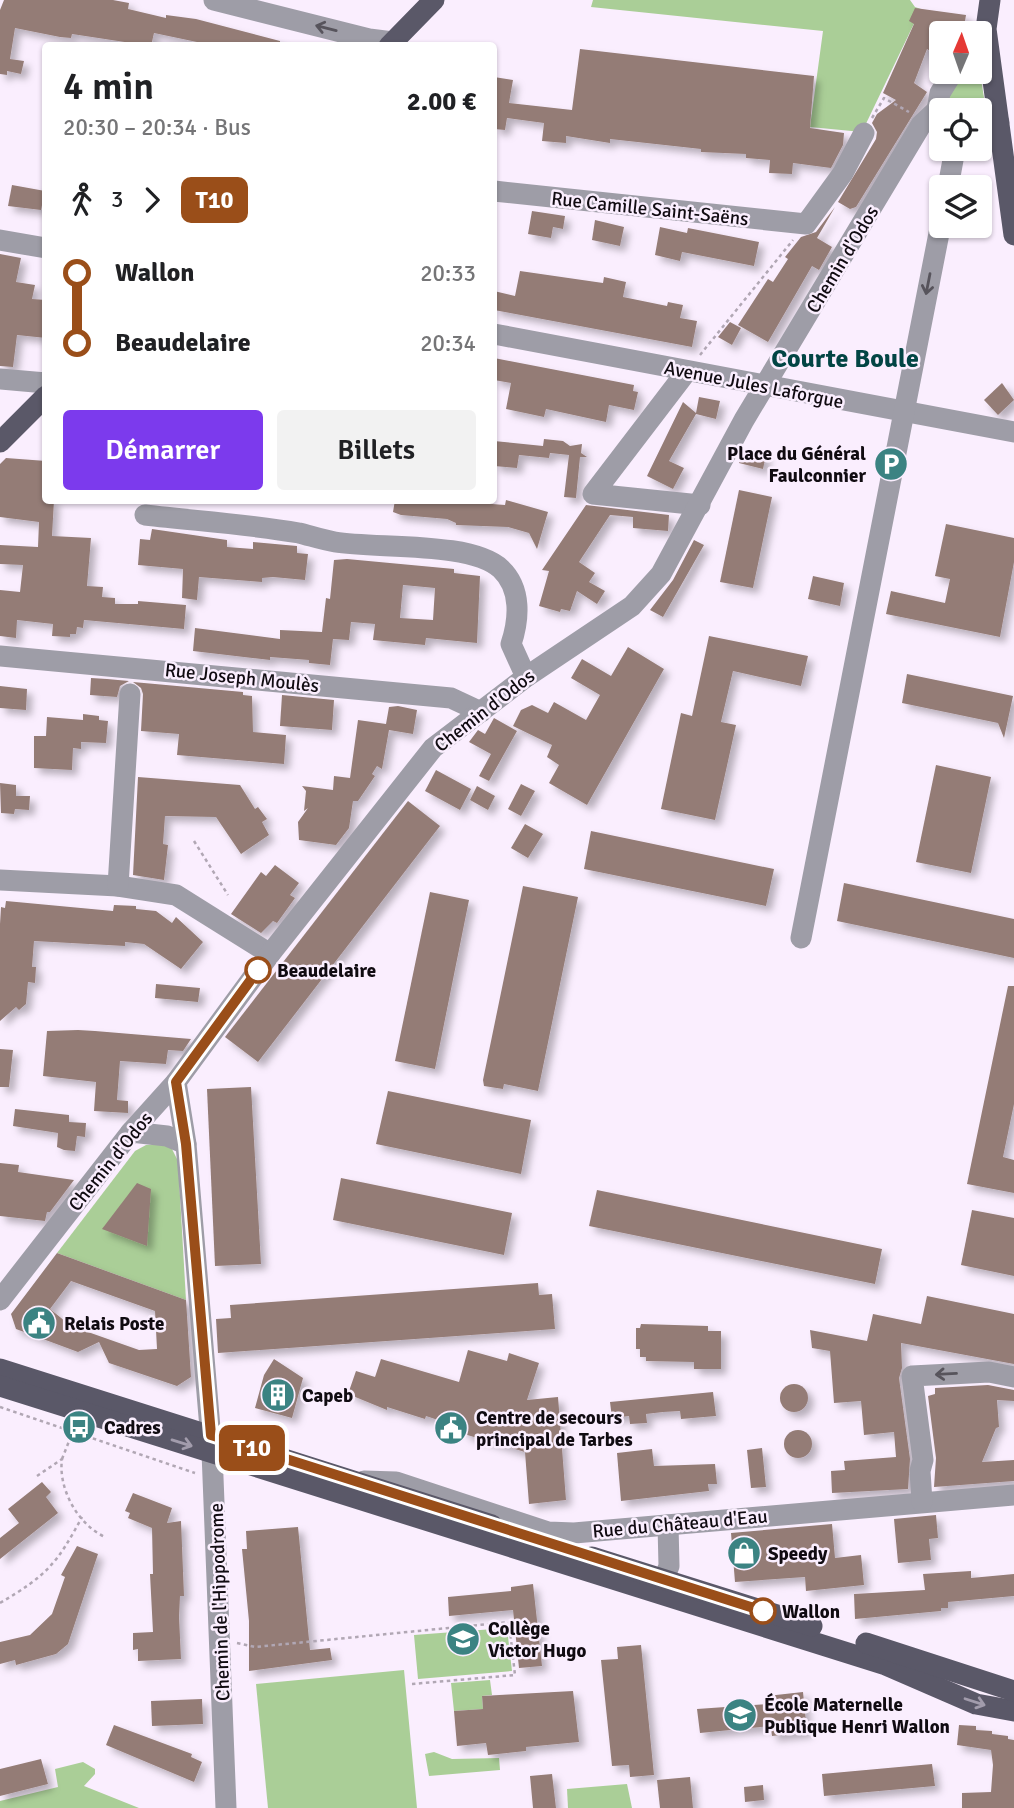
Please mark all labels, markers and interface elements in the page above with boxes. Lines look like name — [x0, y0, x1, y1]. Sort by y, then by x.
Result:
one-way arrow — [315, 21, 338, 34]
north arrow — [929, 21, 992, 84]
map controls — [929, 21, 992, 238]
text: 4 min — [63, 63, 154, 110]
text: 2.00 € — [407, 86, 476, 118]
button: locate — [929, 98, 992, 161]
text: 20:30 – 20:34 · Bus — [63, 113, 251, 142]
button: layers — [929, 175, 992, 238]
icon: walk — [63, 181, 101, 219]
icon: forward — [133, 181, 171, 219]
text: 3 — [111, 185, 123, 214]
text: T10 — [195, 185, 234, 215]
street label: Rue Camille Saint-Saëns — [550, 187, 750, 231]
street label: Chemin d'Odos — [801, 202, 884, 318]
text: Wallon — [115, 257, 195, 289]
text: 20:33 — [420, 259, 476, 288]
one-way arrow — [920, 272, 934, 295]
text: Beaudelaire — [115, 327, 251, 359]
text: 20:34 — [420, 329, 476, 358]
district label: Courte Boule — [771, 343, 919, 375]
street label: Avenue Jules Laforgue — [662, 356, 845, 414]
button: Démarrer — [63, 410, 263, 490]
button: Billets — [277, 410, 476, 490]
place label: Place du Général Faulconnier — [727, 442, 866, 488]
parking icon: Place du Général Faulconnier — [872, 445, 910, 483]
street label: Rue Joseph Moulès — [164, 658, 320, 698]
street label: Chemin d'Odos — [430, 664, 540, 757]
marker: Beaudelaire — [245, 957, 271, 983]
place label: Beaudelaire — [277, 959, 376, 983]
street label: Chemin d'Odos — [63, 1107, 158, 1216]
public building icon: Relais Poste — [20, 1304, 58, 1342]
place label: Relais Poste — [64, 1312, 164, 1336]
one-way arrow — [935, 1368, 958, 1381]
building icon: Capeb — [259, 1376, 297, 1414]
place label: Capeb — [302, 1384, 353, 1408]
place label: Centre de secours principal de Tarbes — [476, 1406, 633, 1452]
bus stop icon: Cadres — [60, 1408, 98, 1446]
public building icon: Centre de secours principal de Tarbes — [432, 1409, 470, 1447]
place label: Cadres — [104, 1416, 161, 1440]
line badge: T10 — [212, 1425, 292, 1471]
text: T10 — [233, 1433, 271, 1463]
one-way arrow — [171, 1437, 193, 1450]
street label: Chemin de l'Hippodrome — [205, 1503, 235, 1701]
street label: Rue du Château d'Eau — [592, 1504, 769, 1544]
shop icon: Speedy — [725, 1534, 763, 1572]
place label: Speedy — [768, 1542, 828, 1566]
marker: Wallon — [750, 1598, 776, 1624]
place label: Wallon — [782, 1600, 840, 1624]
place label: Collège Victor Hugo — [488, 1617, 586, 1663]
school or university icon: Collège Victor Hugo — [444, 1620, 482, 1658]
place label: École Maternelle Publique Henri Wallon — [764, 1693, 950, 1739]
school or university icon: École Maternelle Publique Henri Wallon — [721, 1696, 759, 1734]
one-way arrow — [964, 1697, 986, 1710]

